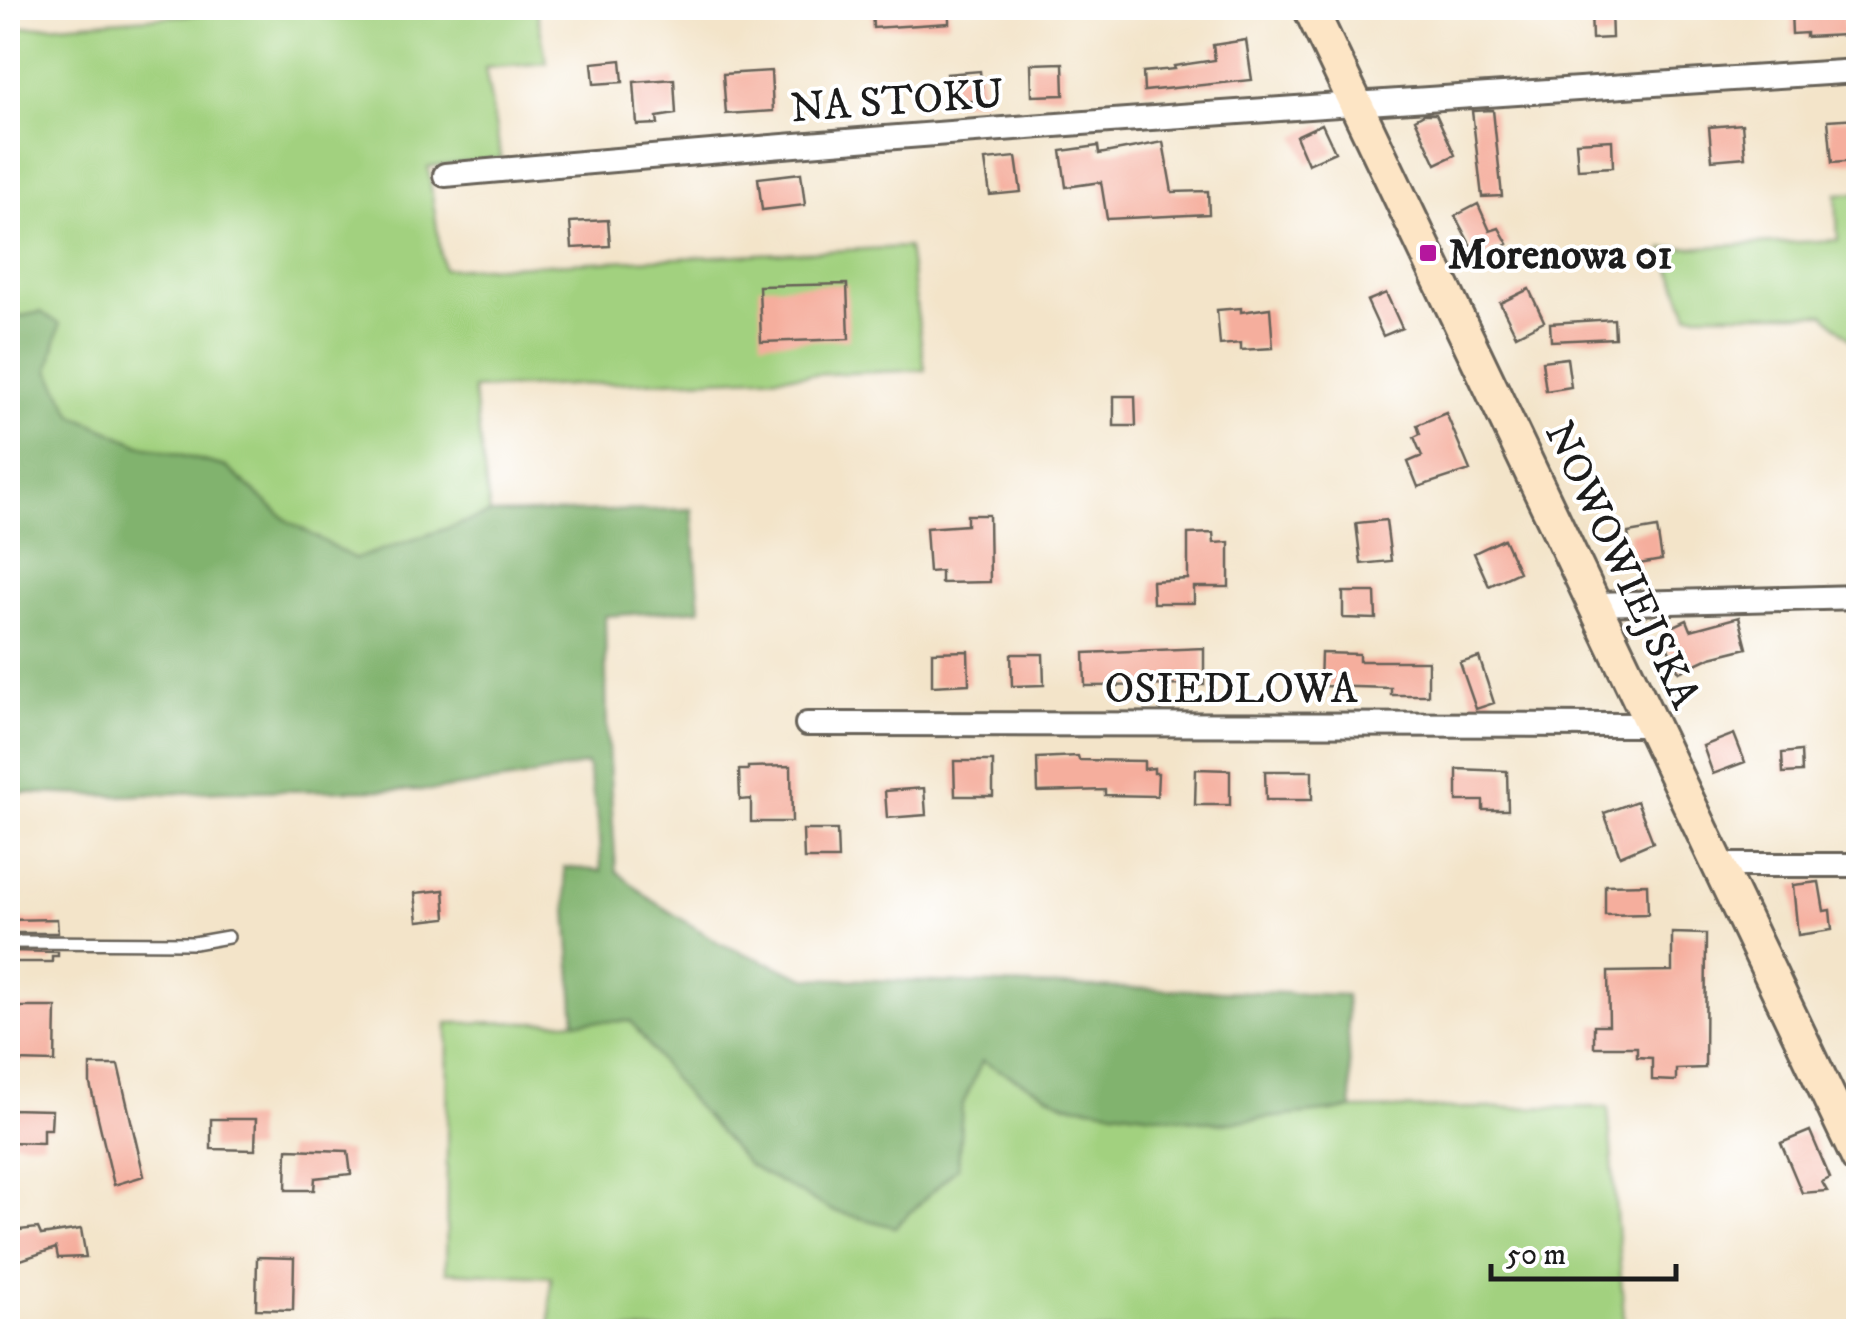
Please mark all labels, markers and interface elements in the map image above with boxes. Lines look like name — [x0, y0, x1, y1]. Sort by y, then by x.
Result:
street label: NA STOKU — [789, 69, 1006, 135]
place label: Morenowa 01 — [1448, 230, 1673, 282]
marker: Morenowa 01 — [1417, 242, 1439, 264]
street label: NOWOWIEJSKA — [1532, 413, 1711, 718]
street label: OSIEDLOWA — [1104, 664, 1359, 716]
scale bar — [1491, 1219, 1676, 1281]
text: 50 m — [1506, 1237, 1566, 1274]

